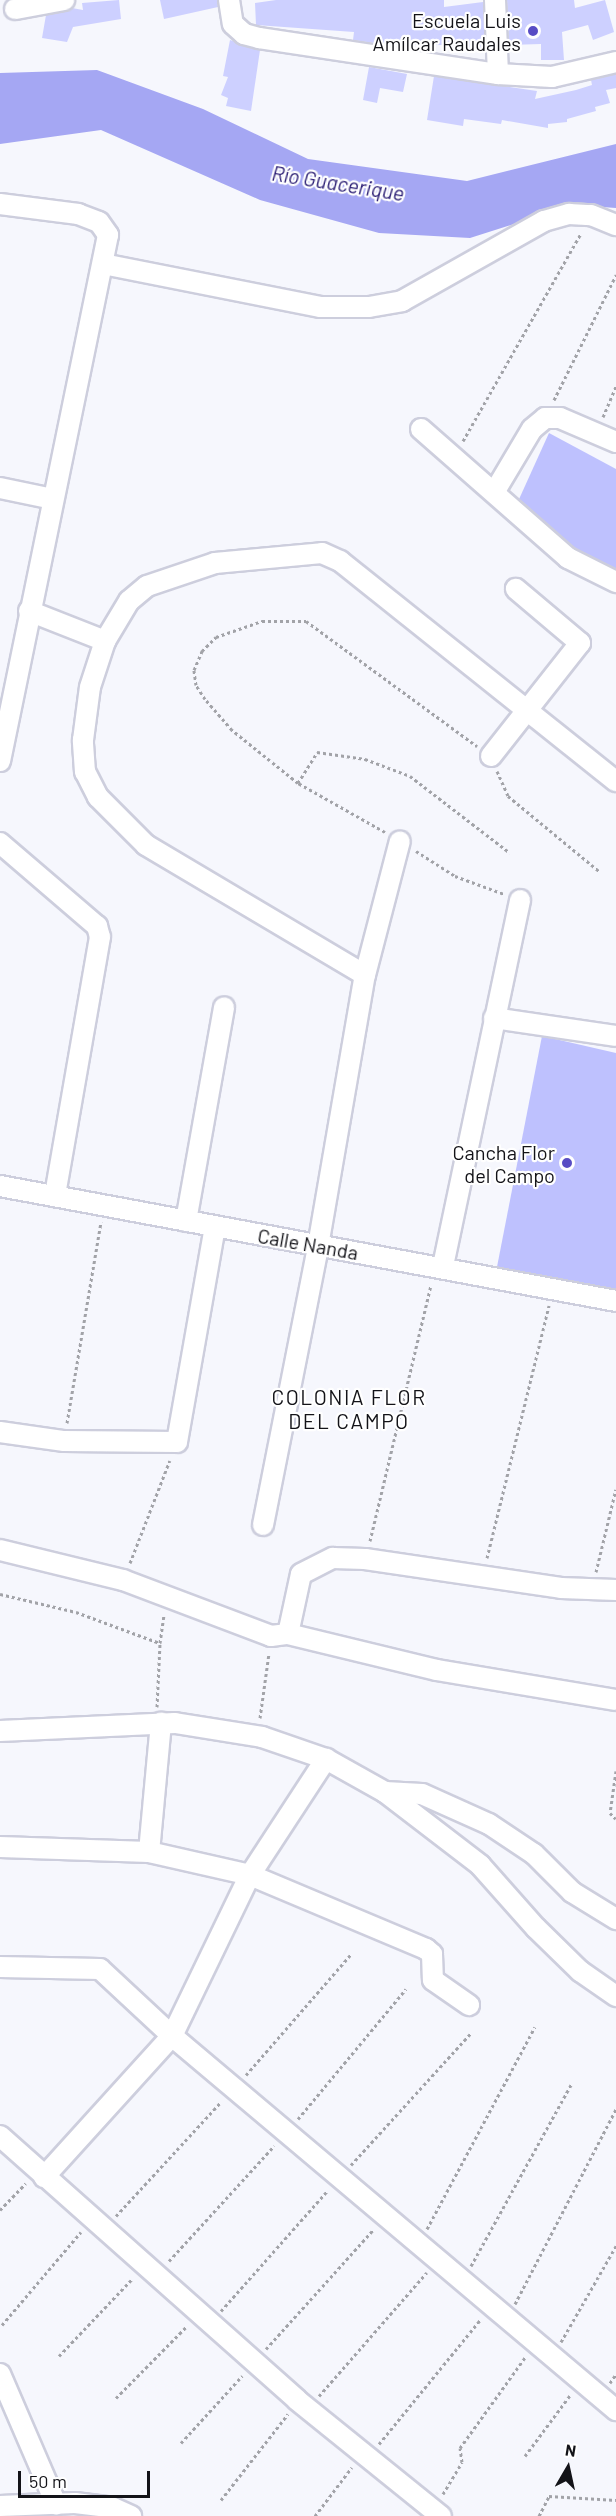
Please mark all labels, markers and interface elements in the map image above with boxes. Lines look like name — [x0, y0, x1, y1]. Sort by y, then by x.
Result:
place label: Escuela Luis Amílcar Raudales — [373, 8, 521, 55]
marker: Escuela Luis Amílcar Raudales — [526, 24, 540, 38]
water label: Río Guacerique — [270, 160, 406, 206]
place label: Cancha Flor del Campo — [453, 1140, 555, 1187]
marker: Cancha Flor del Campo — [560, 1156, 574, 1170]
street label: Calle Nanda — [256, 1223, 360, 1265]
district label: COLONIA FLOR DEL CAMPO — [271, 1384, 427, 1434]
north arrow — [538, 2438, 598, 2498]
text: N — [564, 2440, 578, 2460]
scale bar — [21, 2459, 153, 2497]
text: 50 m — [29, 2470, 67, 2492]

